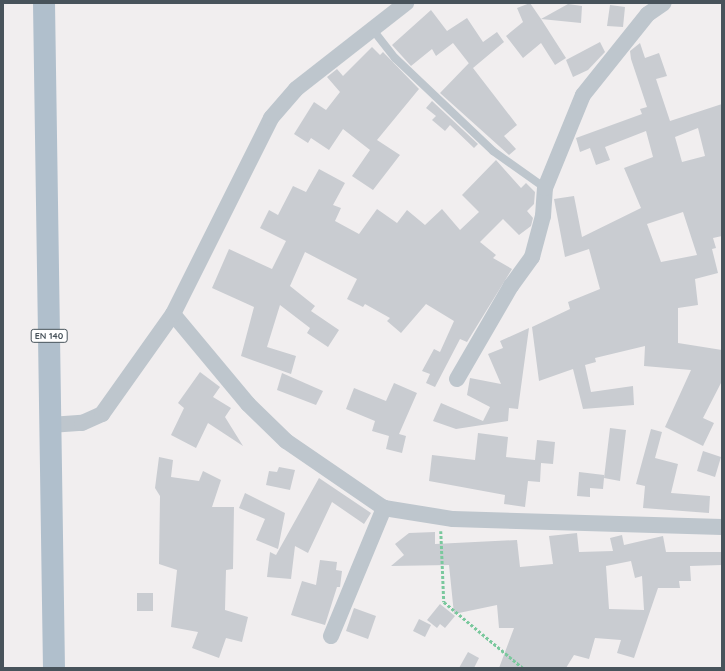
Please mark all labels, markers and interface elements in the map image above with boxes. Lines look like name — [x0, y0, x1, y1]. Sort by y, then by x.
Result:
road number: EN 140 — [30, 329, 68, 343]

